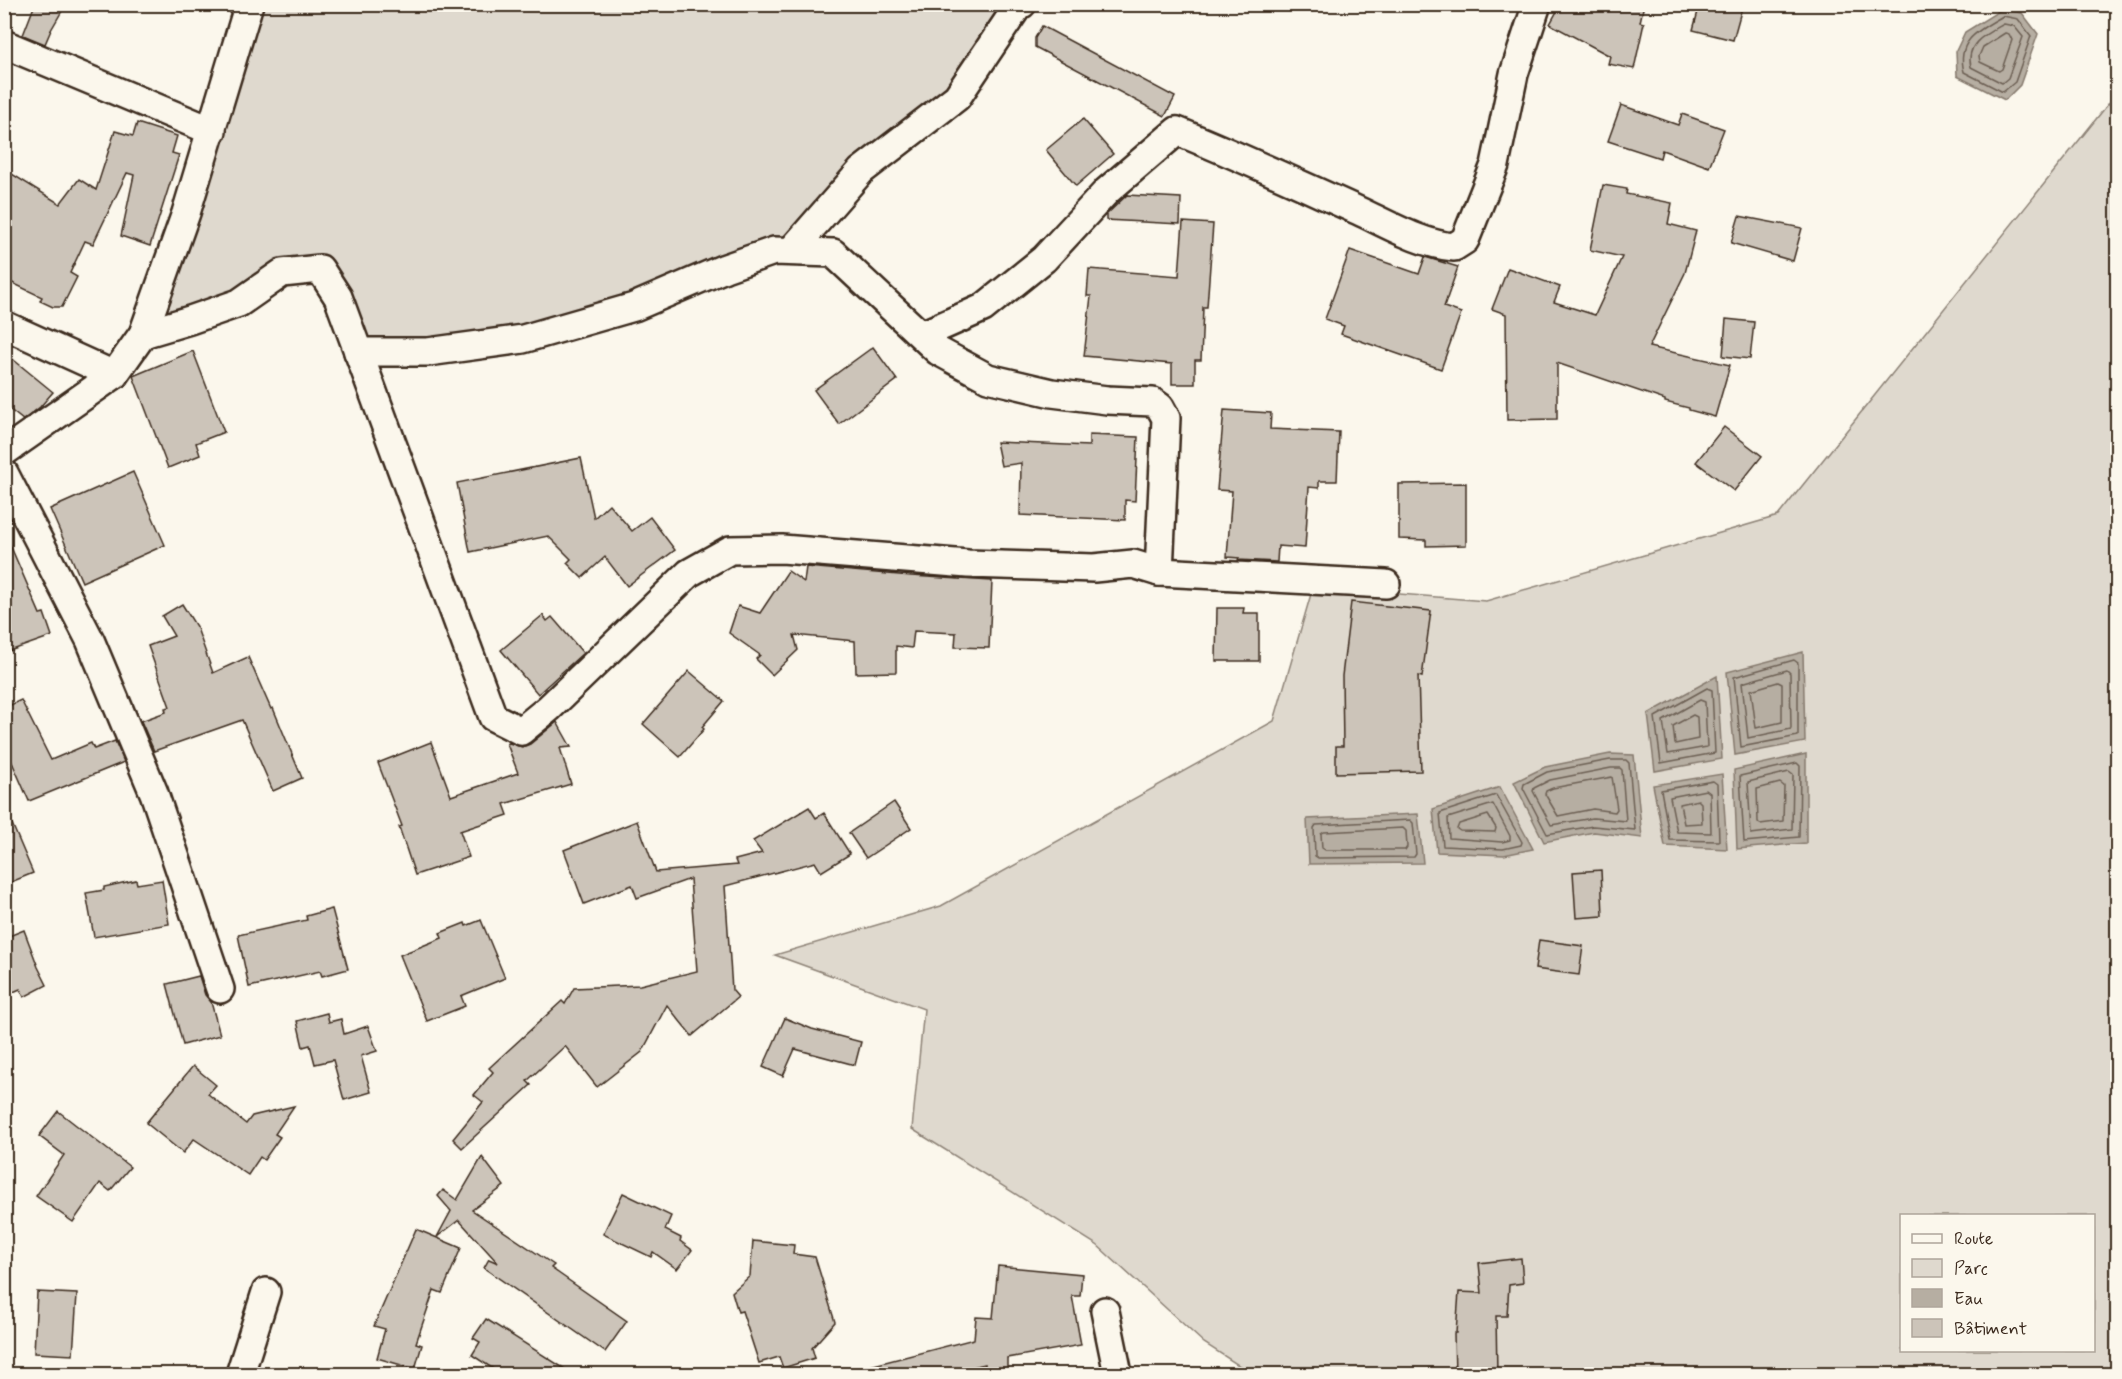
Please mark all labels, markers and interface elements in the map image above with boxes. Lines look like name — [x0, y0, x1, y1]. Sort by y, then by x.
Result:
legend — [1900, 1214, 2095, 1352]
text: Route — [1954, 1227, 1993, 1251]
text: Parc — [1954, 1257, 1988, 1281]
text: Eau — [1954, 1287, 1983, 1311]
text: Bâtiment — [1954, 1317, 2027, 1341]

